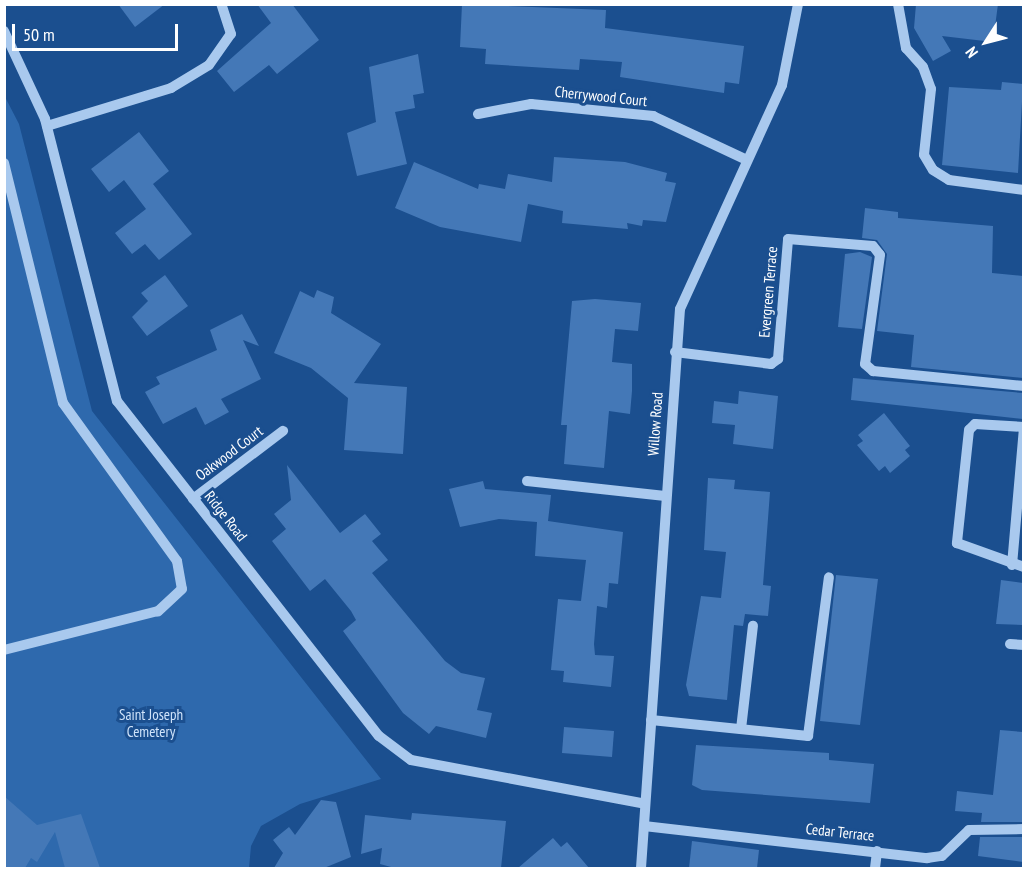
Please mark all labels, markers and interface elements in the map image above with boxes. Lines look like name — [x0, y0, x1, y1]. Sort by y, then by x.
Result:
scale bar — [15, 12, 182, 50]
north arrow — [956, 12, 1016, 72]
text: 50 m — [23, 23, 55, 46]
text: N — [961, 43, 982, 62]
street label: Cherrywood Court — [554, 82, 648, 110]
street label: Evergreen Terrace — [755, 245, 781, 339]
street label: Willow Road — [644, 391, 666, 457]
street label: Oakwood Court — [192, 422, 266, 484]
street label: Ridge Road — [201, 487, 251, 545]
park label: Saint Joseph Cemetery — [119, 705, 183, 740]
street label: Cedar Terrace — [805, 819, 875, 845]

